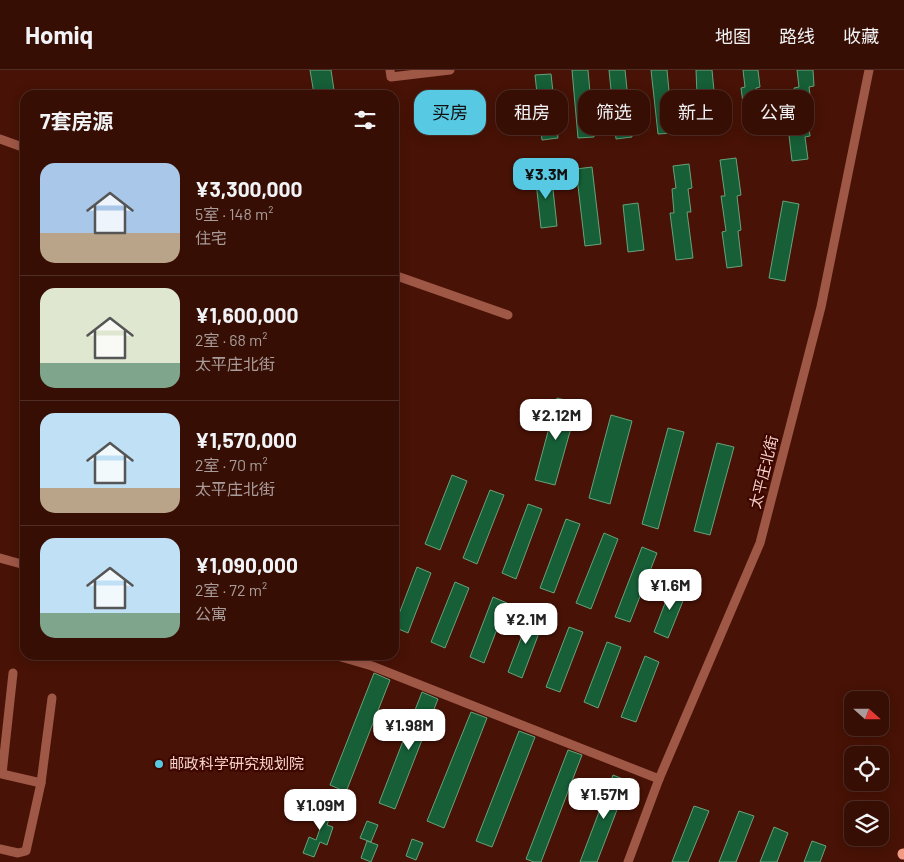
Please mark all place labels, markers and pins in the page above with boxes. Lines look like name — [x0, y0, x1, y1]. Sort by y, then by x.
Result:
pin: ¥3.3M — [511, 158, 581, 200]
pin: ¥2.12M — [515, 398, 597, 441]
pin: ¥1.6M — [635, 568, 705, 611]
pin: ¥2.1M — [491, 602, 561, 645]
pin: ¥1.98M — [368, 708, 450, 751]
place label: 邮政科学研究规划院 — [169, 754, 304, 772]
marker: 邮政科学研究规划院 — [153, 758, 165, 770]
pin: ¥1.57M — [563, 778, 645, 820]
pin: ¥1.09M — [279, 788, 361, 831]

